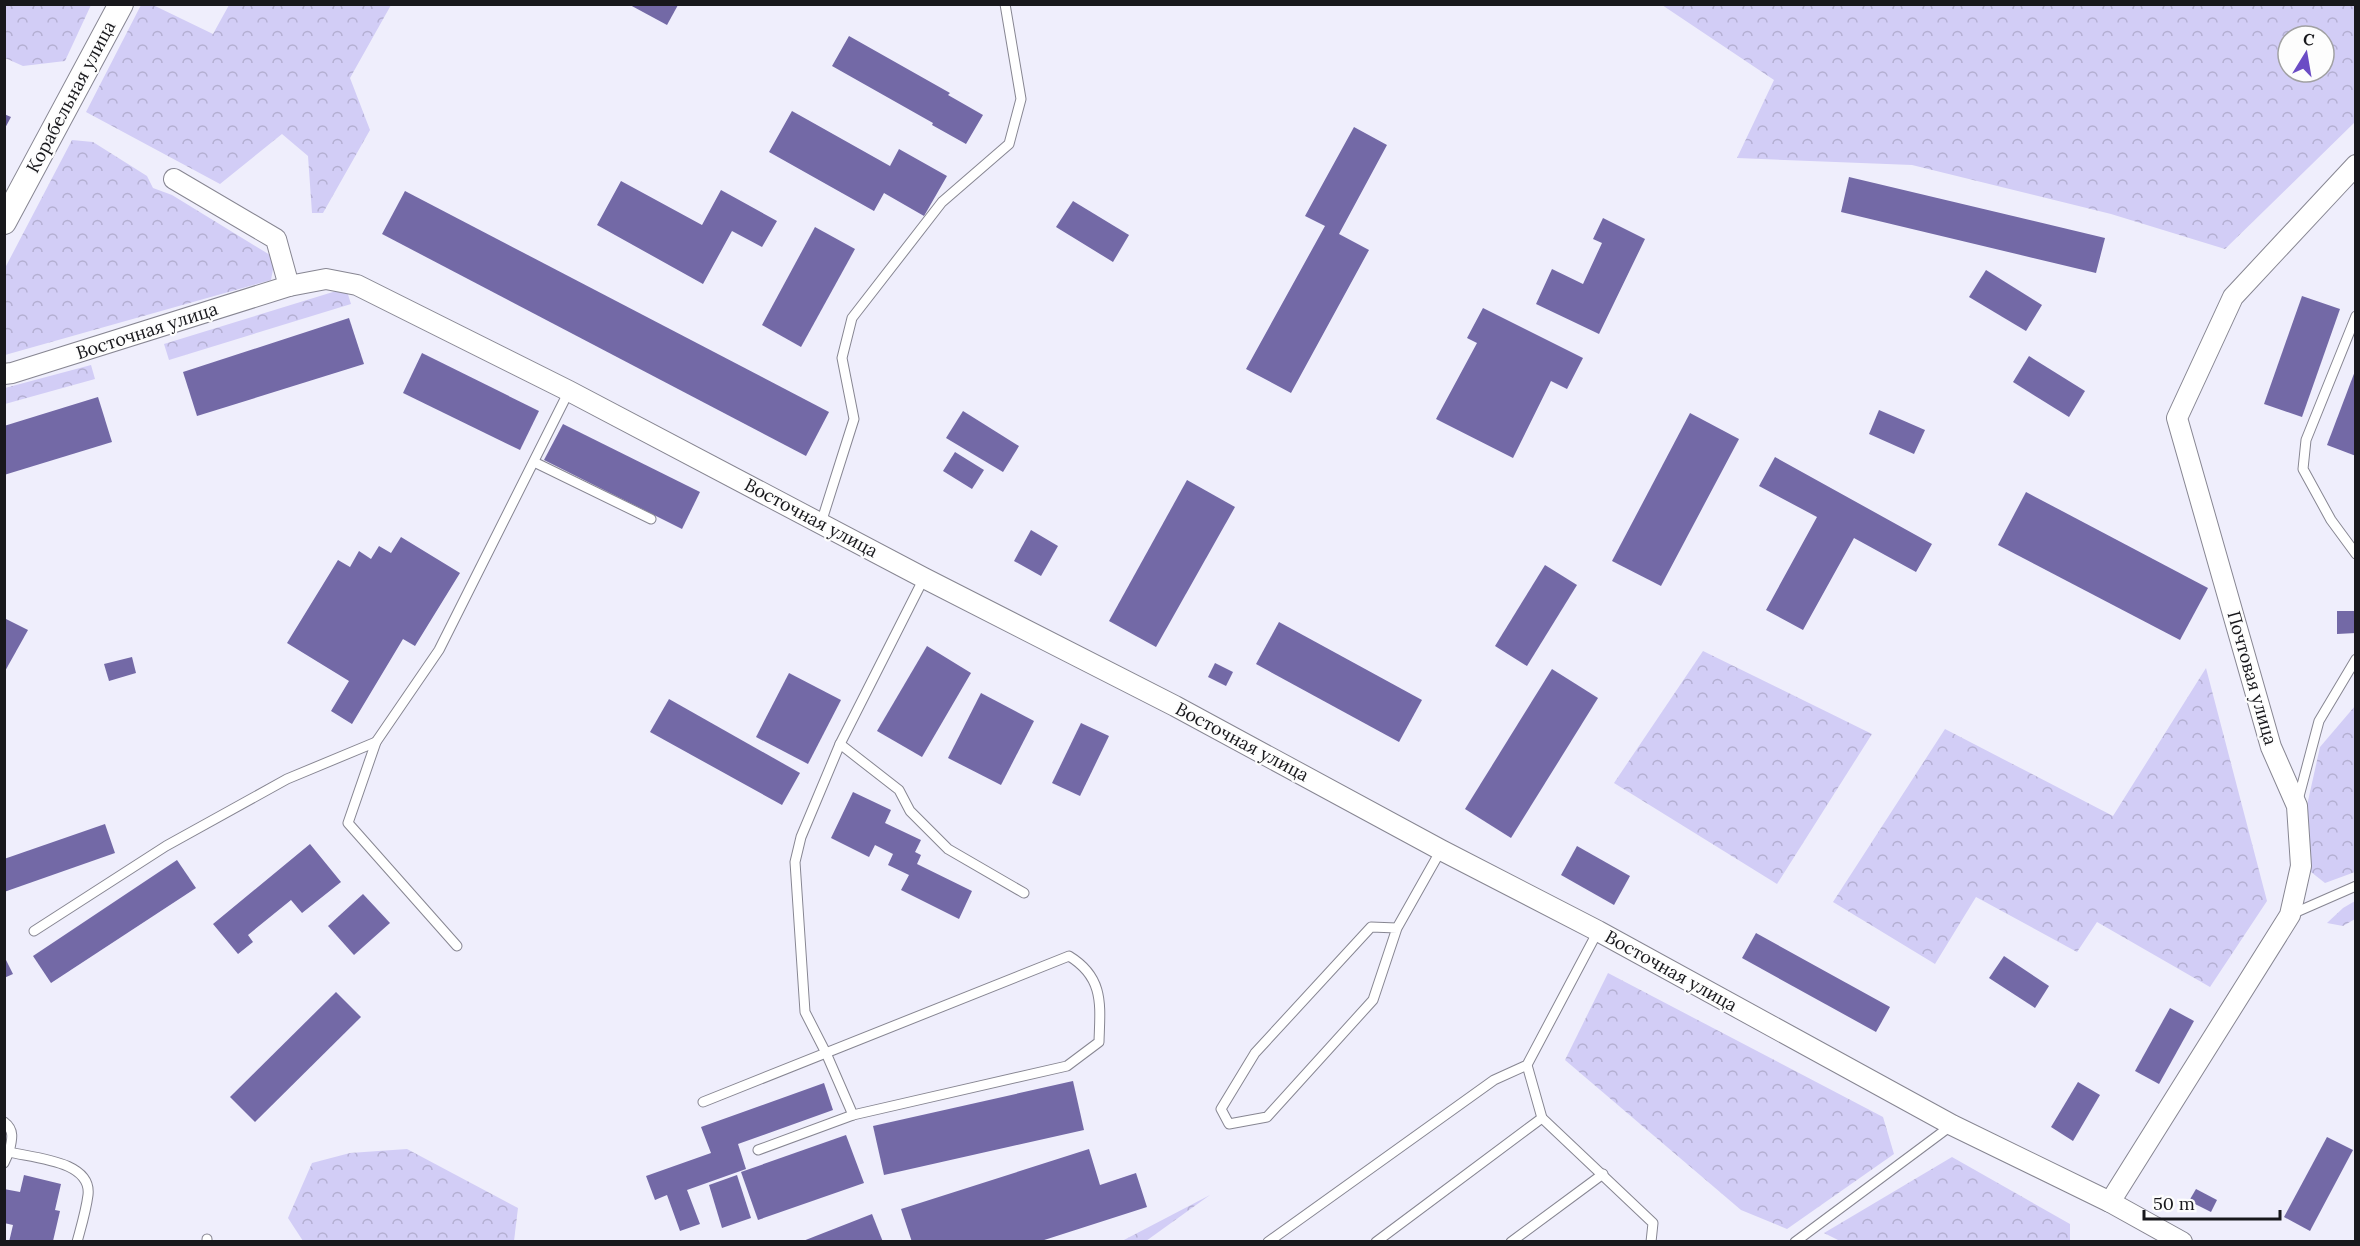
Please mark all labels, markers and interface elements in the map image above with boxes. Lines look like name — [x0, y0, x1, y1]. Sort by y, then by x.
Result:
street label: Корабельная улица — [21, 17, 120, 177]
north arrow — [2276, 24, 2336, 84]
text: С — [2302, 28, 2316, 50]
street label: Восточная улица — [73, 297, 221, 364]
street label: Восточная улица — [741, 473, 882, 562]
street label: Почтовая улица — [2222, 608, 2283, 747]
street label: Восточная улица — [1172, 697, 1313, 786]
street label: Восточная улица — [1601, 925, 1741, 1016]
scale bar — [2144, 1183, 2280, 1221]
text: 50 m — [2153, 1192, 2195, 1215]

